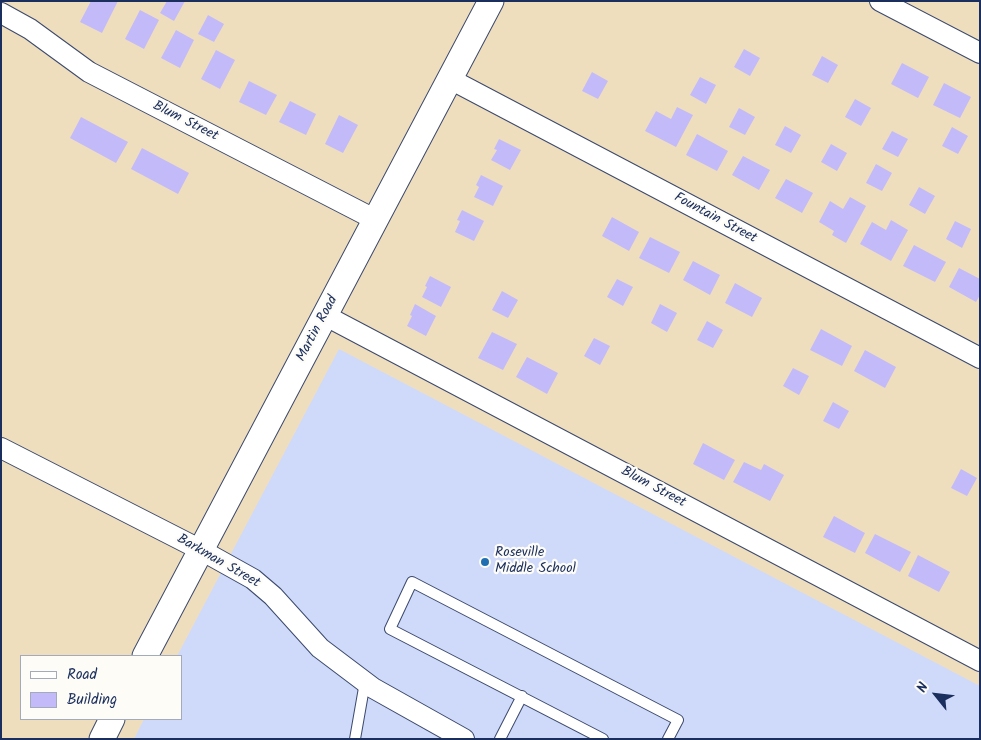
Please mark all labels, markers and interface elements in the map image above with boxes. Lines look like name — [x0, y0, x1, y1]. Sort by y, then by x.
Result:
street label: Blum Street — [149, 98, 221, 146]
street label: Fountain Street — [671, 190, 759, 248]
street label: Martin Road — [294, 293, 342, 365]
street label: Blum Street — [618, 464, 688, 512]
street label: Barkman Street — [174, 531, 262, 593]
place label: Roseville Middle School — [495, 546, 576, 578]
marker: Roseville Middle School — [479, 556, 491, 568]
legend — [20, 655, 182, 720]
text: Road — [67, 663, 97, 687]
north arrow — [911, 670, 961, 720]
text: N — [911, 679, 935, 697]
text: Building — [67, 688, 117, 712]

